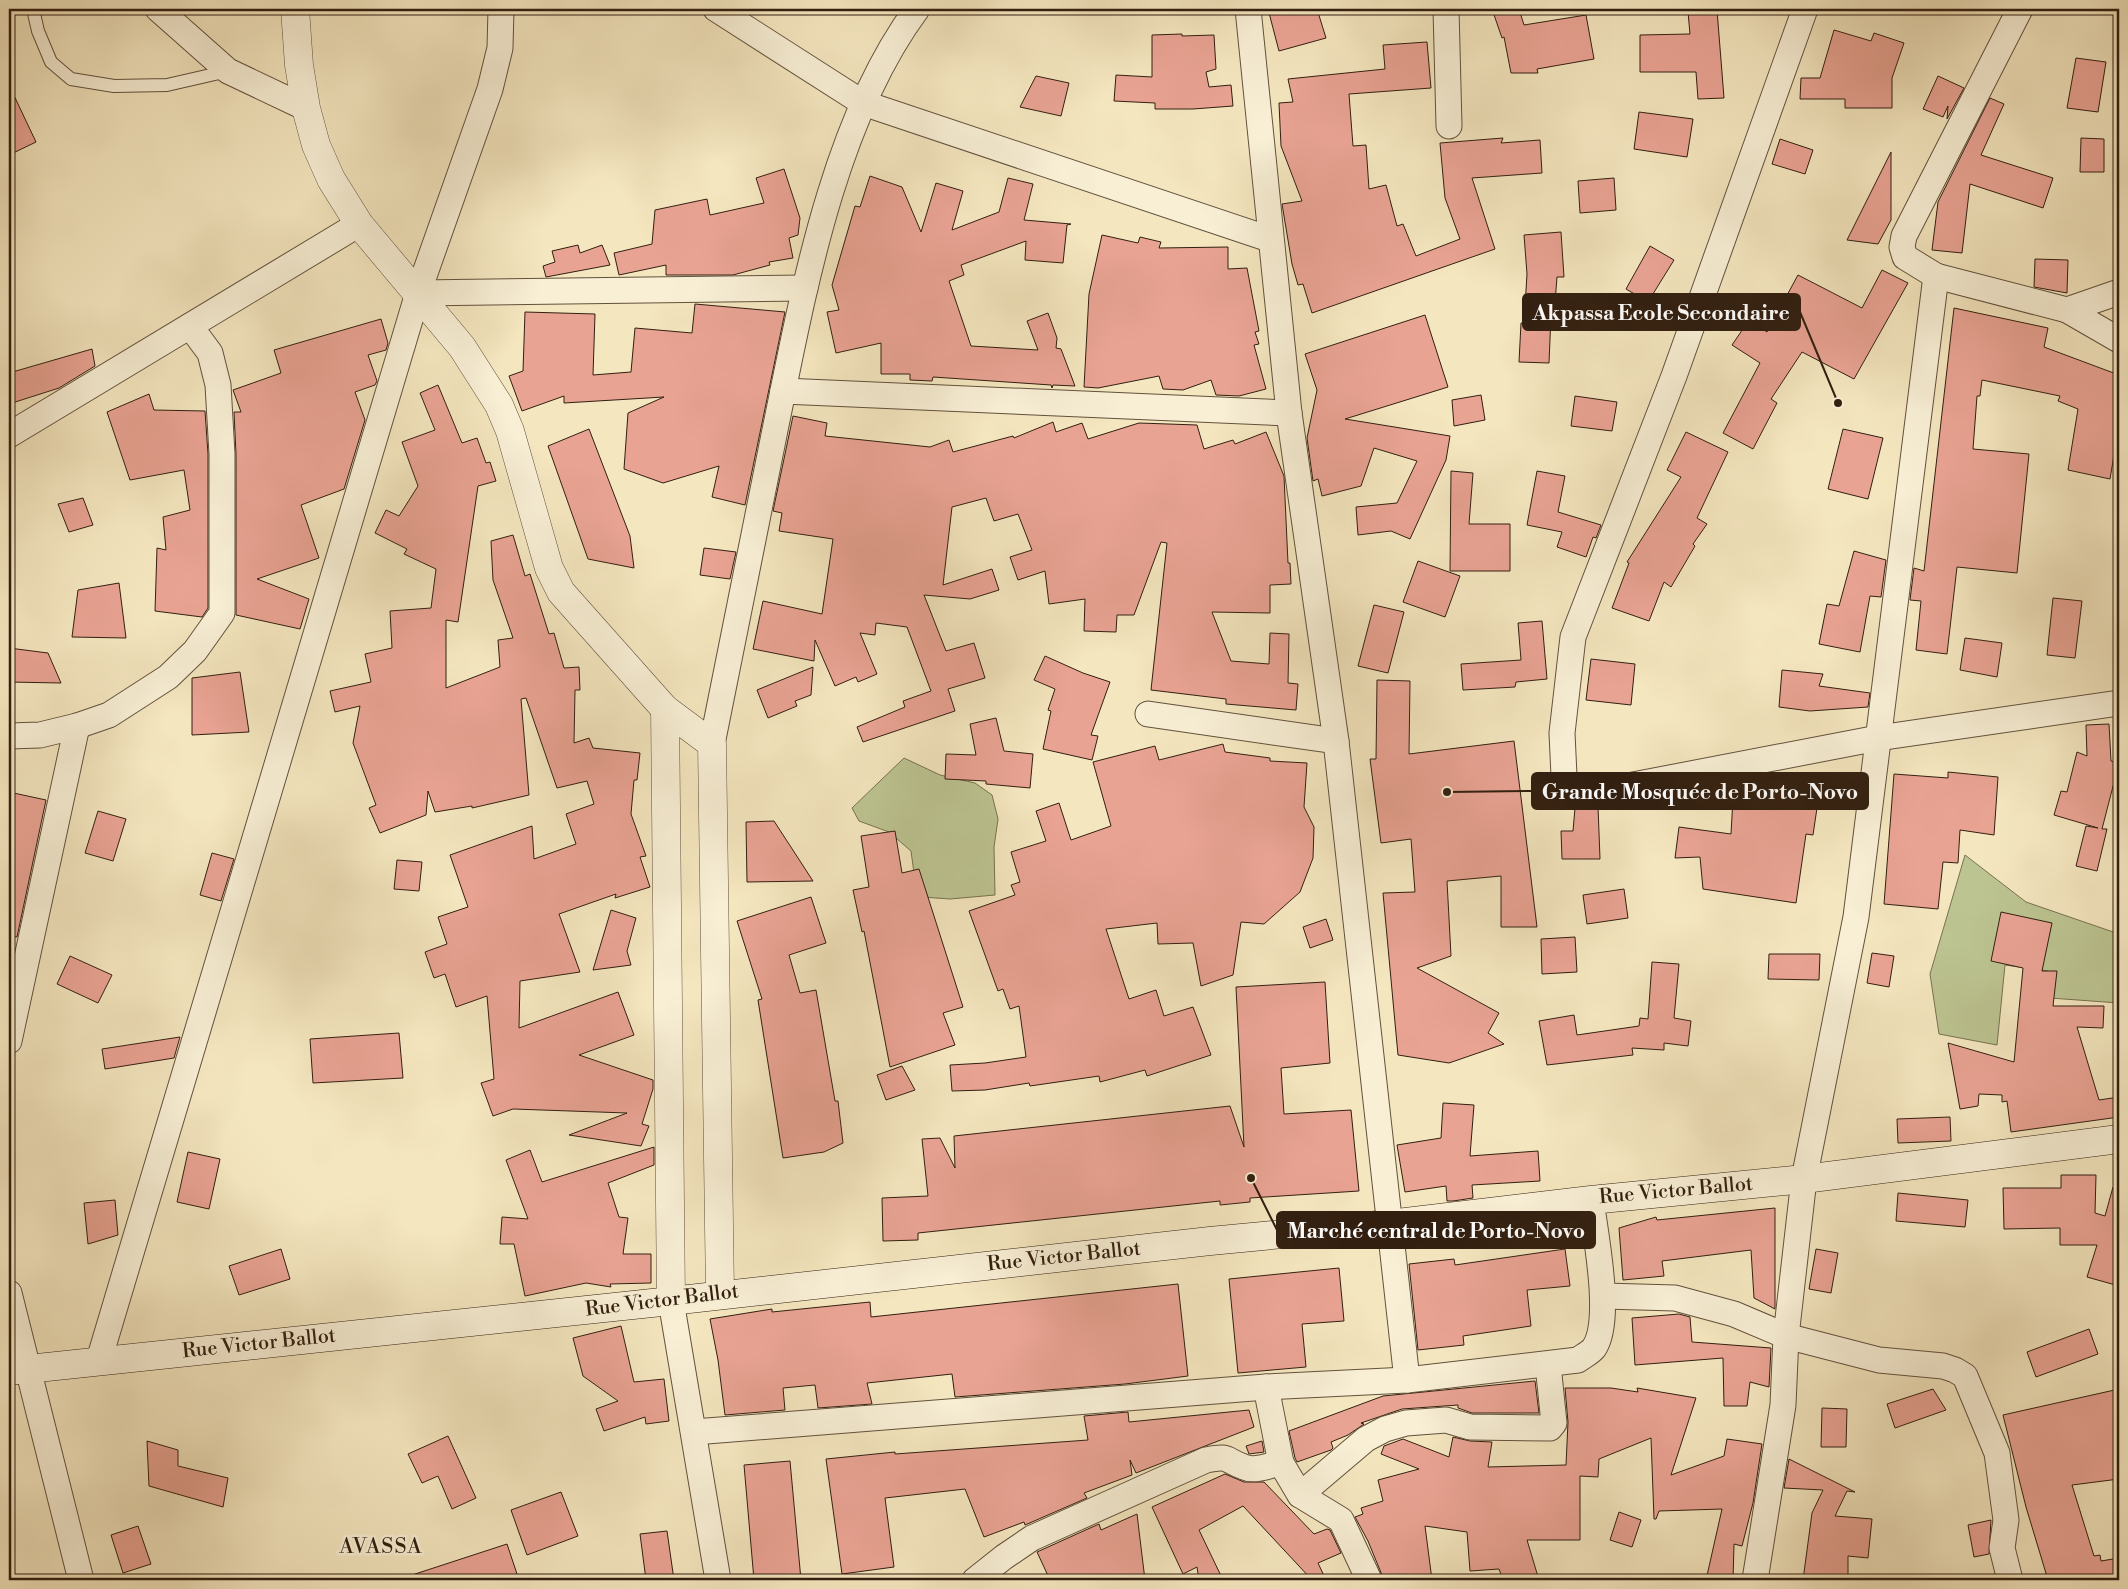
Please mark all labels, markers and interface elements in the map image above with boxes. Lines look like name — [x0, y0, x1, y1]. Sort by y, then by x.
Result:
callout: Akpassa Ecole Secondaire — [1523, 294, 1800, 330]
text: Akpassa Ecole Secondaire — [1531, 301, 1790, 327]
callout: Grande Mosquée de Porto-Novo — [1532, 773, 1868, 809]
text: Grande Mosquée de Porto-Novo — [1542, 780, 1858, 806]
street label: Rue Victor Ballot — [1598, 1172, 1754, 1210]
callout: Marché central de Porto-Novo — [1277, 1212, 1595, 1248]
text: Marché central de Porto-Novo — [1287, 1219, 1585, 1245]
street label: Rue Victor Ballot — [986, 1237, 1142, 1277]
street label: Rue Victor Ballot — [584, 1279, 740, 1323]
street label: Rue Victor Ballot — [181, 1324, 337, 1364]
district label: AVASSA — [338, 1534, 423, 1560]

